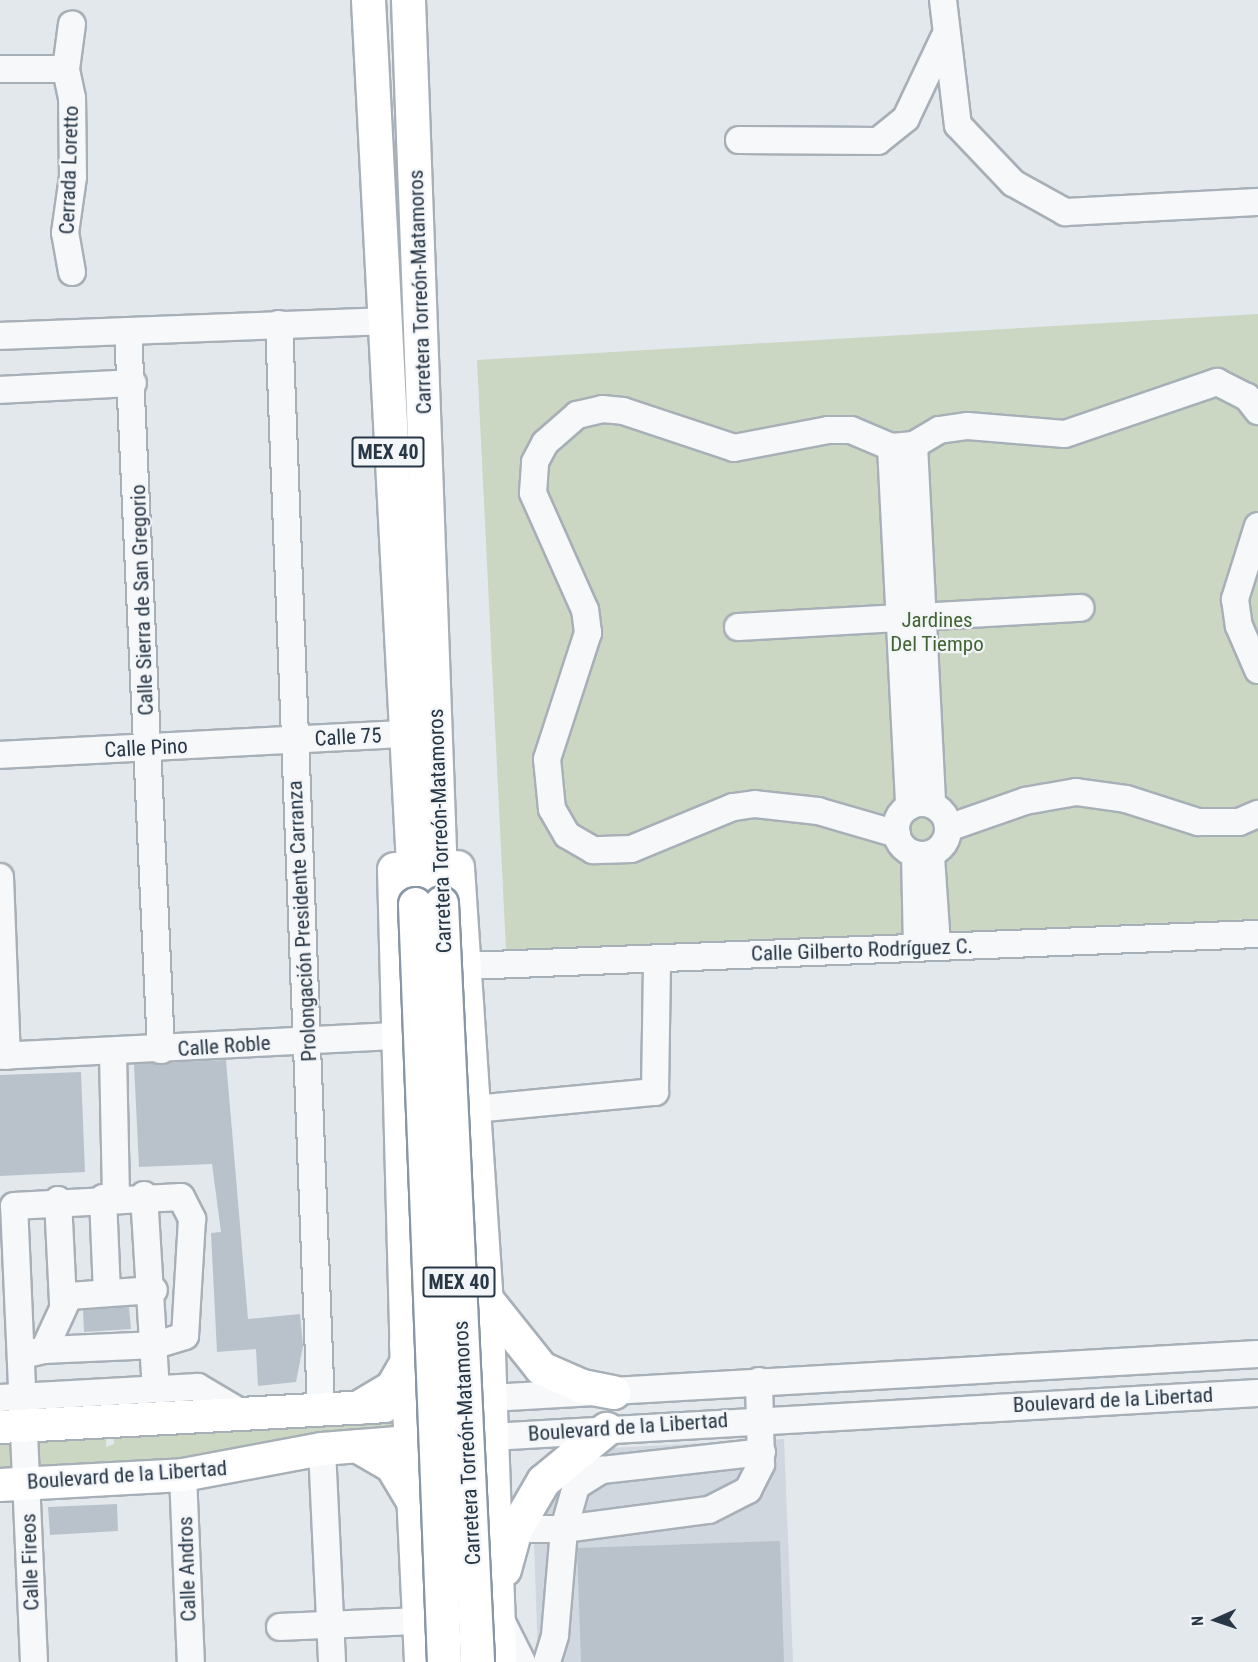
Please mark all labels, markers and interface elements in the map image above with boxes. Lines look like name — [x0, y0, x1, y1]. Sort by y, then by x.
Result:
street label: Cerrada Loretto — [54, 105, 84, 235]
street label: Carretera Torreón-Matamoros — [403, 169, 437, 415]
road number: MEX 40 — [350, 435, 426, 469]
street label: Calle Sierra de San Gregorio — [125, 484, 159, 716]
park label: Jardines Del Tiempo — [890, 607, 984, 657]
street label: Carretera Torreón-Matamoros — [423, 708, 457, 954]
street label: Calle 75 — [314, 723, 382, 751]
street label: Calle Pino — [104, 733, 188, 763]
street label: Prolongación Presidente Carranza — [282, 780, 322, 1062]
street label: Calle Gilberto Rodríguez C. — [751, 934, 973, 966]
street label: Calle Roble — [177, 1030, 271, 1062]
road number: MEX 40 — [422, 1265, 496, 1299]
street label: Carretera Torreón-Matamoros — [448, 1320, 486, 1566]
street label: Boulevard de la Libertad — [1012, 1382, 1214, 1418]
street label: Boulevard de la Libertad — [527, 1407, 729, 1447]
street label: Boulevard de la Libertad — [26, 1455, 228, 1495]
street label: Calle Fireos — [16, 1513, 44, 1611]
street label: Calle Andros — [173, 1516, 201, 1622]
north arrow — [1186, 1590, 1246, 1650]
text: N — [1188, 1616, 1207, 1626]

